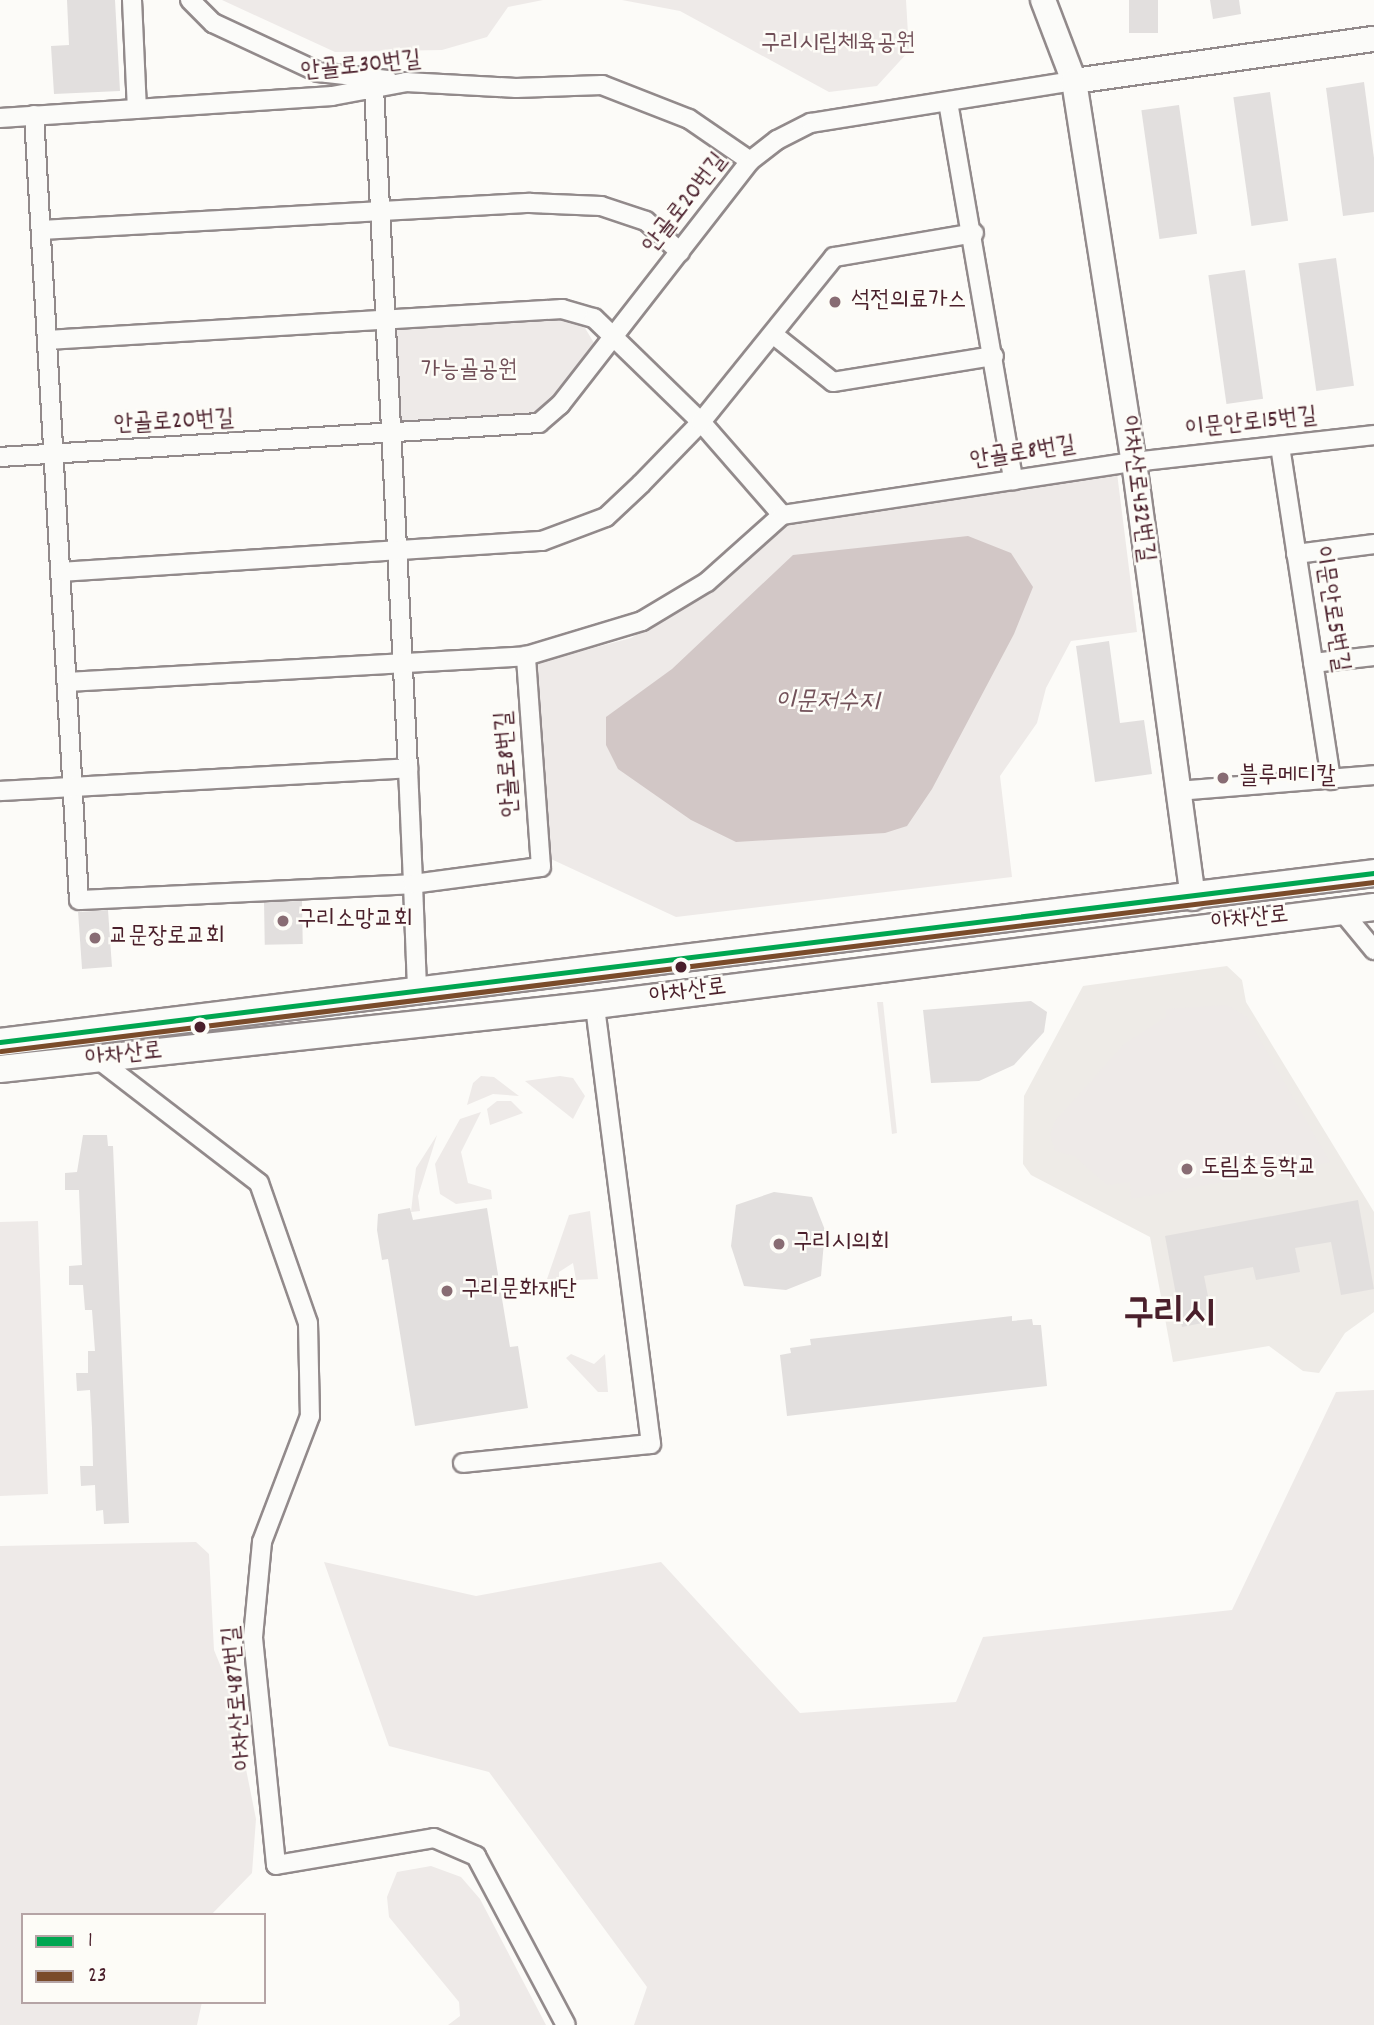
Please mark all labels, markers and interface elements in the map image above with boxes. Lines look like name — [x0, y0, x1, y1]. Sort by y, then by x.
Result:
park label: 구리시립체육공원 — [761, 31, 915, 59]
street label: 안골로30번길 — [300, 46, 422, 88]
street label: 안골로20번길 — [638, 148, 734, 260]
place label: 석전의료가스 — [851, 288, 967, 316]
marker: 석전의료가스 — [825, 292, 845, 312]
park label: 가능골공원 — [421, 358, 517, 386]
street label: 이문안로15번길 — [1184, 403, 1318, 445]
street label: 안골로20번길 — [113, 405, 235, 441]
street label: 아차산로432번길 — [1113, 414, 1159, 564]
street label: 안골로8번길 — [968, 431, 1078, 477]
street label: 이문안로5번길 — [1306, 544, 1354, 674]
water label: 이문저수지 — [775, 687, 879, 719]
street label: 안골로8번길 — [491, 710, 527, 818]
place label: 블루메디칼 — [1239, 764, 1336, 792]
marker: 블루메디칼 — [1213, 768, 1233, 788]
street label: 아차산로 — [1210, 902, 1290, 938]
place label: 구리소망교회 — [297, 907, 413, 935]
marker: 구리소망교회 — [275, 913, 291, 929]
place label: 교문장로교회 — [109, 924, 225, 952]
marker: 교문장로교회 — [87, 930, 103, 946]
unlabelled marker — [674, 960, 688, 974]
street label: 아차산로 — [648, 974, 728, 1012]
unlabelled marker — [193, 1020, 207, 1034]
street label: 아차산로 — [84, 1038, 164, 1074]
place label: 도림초등학교 — [1201, 1155, 1317, 1183]
marker: 도림초등학교 — [1179, 1161, 1195, 1177]
place label: 구리시의회 — [793, 1230, 890, 1258]
marker: 구리시의회 — [771, 1236, 787, 1252]
place label: 구리문화재단 — [461, 1277, 577, 1305]
marker: 구리문화재단 — [439, 1283, 455, 1299]
district label: 구리시 — [1123, 1293, 1215, 1339]
street label: 아차산로487번길 — [218, 1625, 260, 1771]
legend — [21, 1913, 266, 2004]
text: 1 — [88, 1927, 93, 1957]
text: 23 — [88, 1962, 107, 1992]

